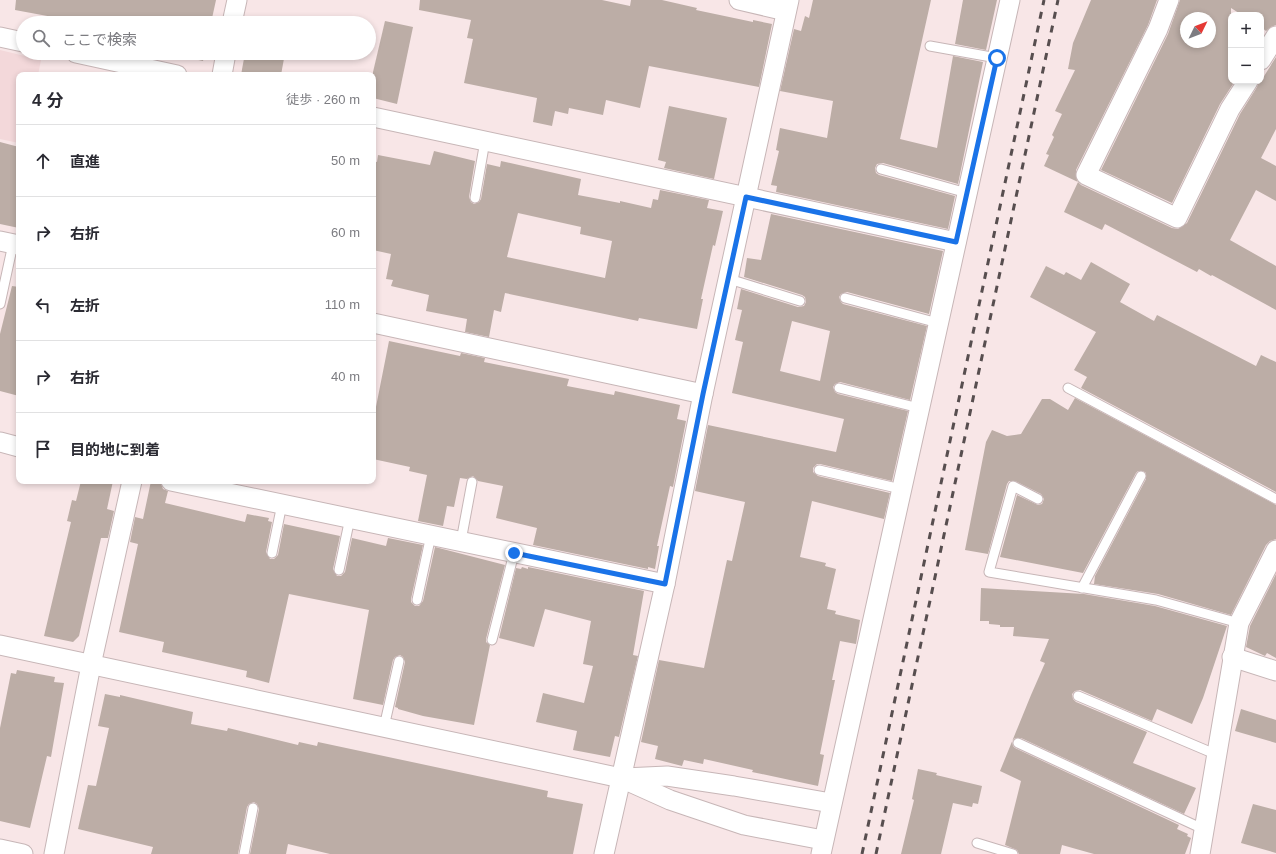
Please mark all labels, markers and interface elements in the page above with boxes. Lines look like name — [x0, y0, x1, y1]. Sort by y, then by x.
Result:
north arrow — [1180, 12, 1216, 48]
map controls — [1228, 12, 1264, 84]
button: + — [1228, 12, 1264, 48]
search box — [16, 16, 376, 60]
icon: search — [30, 27, 52, 49]
text: ここで検索 — [62, 31, 137, 48]
button: − — [1228, 48, 1264, 84]
route start — [988, 49, 1006, 67]
text: 4 分 — [32, 91, 63, 110]
text: 徒歩 · 260 m — [286, 92, 360, 107]
icon: ahead — [32, 150, 54, 172]
text: 直進 — [70, 153, 100, 170]
text: 50 m — [331, 153, 360, 168]
icon: right — [32, 222, 54, 244]
text: 右折 — [70, 225, 100, 242]
text: 60 m — [331, 225, 360, 240]
icon: left — [32, 294, 54, 316]
text: 左折 — [70, 297, 100, 314]
text: 110 m — [325, 297, 360, 312]
icon: right — [32, 366, 54, 388]
text: 右折 — [70, 369, 100, 386]
text: 40 m — [331, 369, 360, 384]
icon: arrive — [32, 438, 54, 460]
text: 目的地に到着 — [70, 441, 160, 458]
route end — [505, 544, 523, 562]

